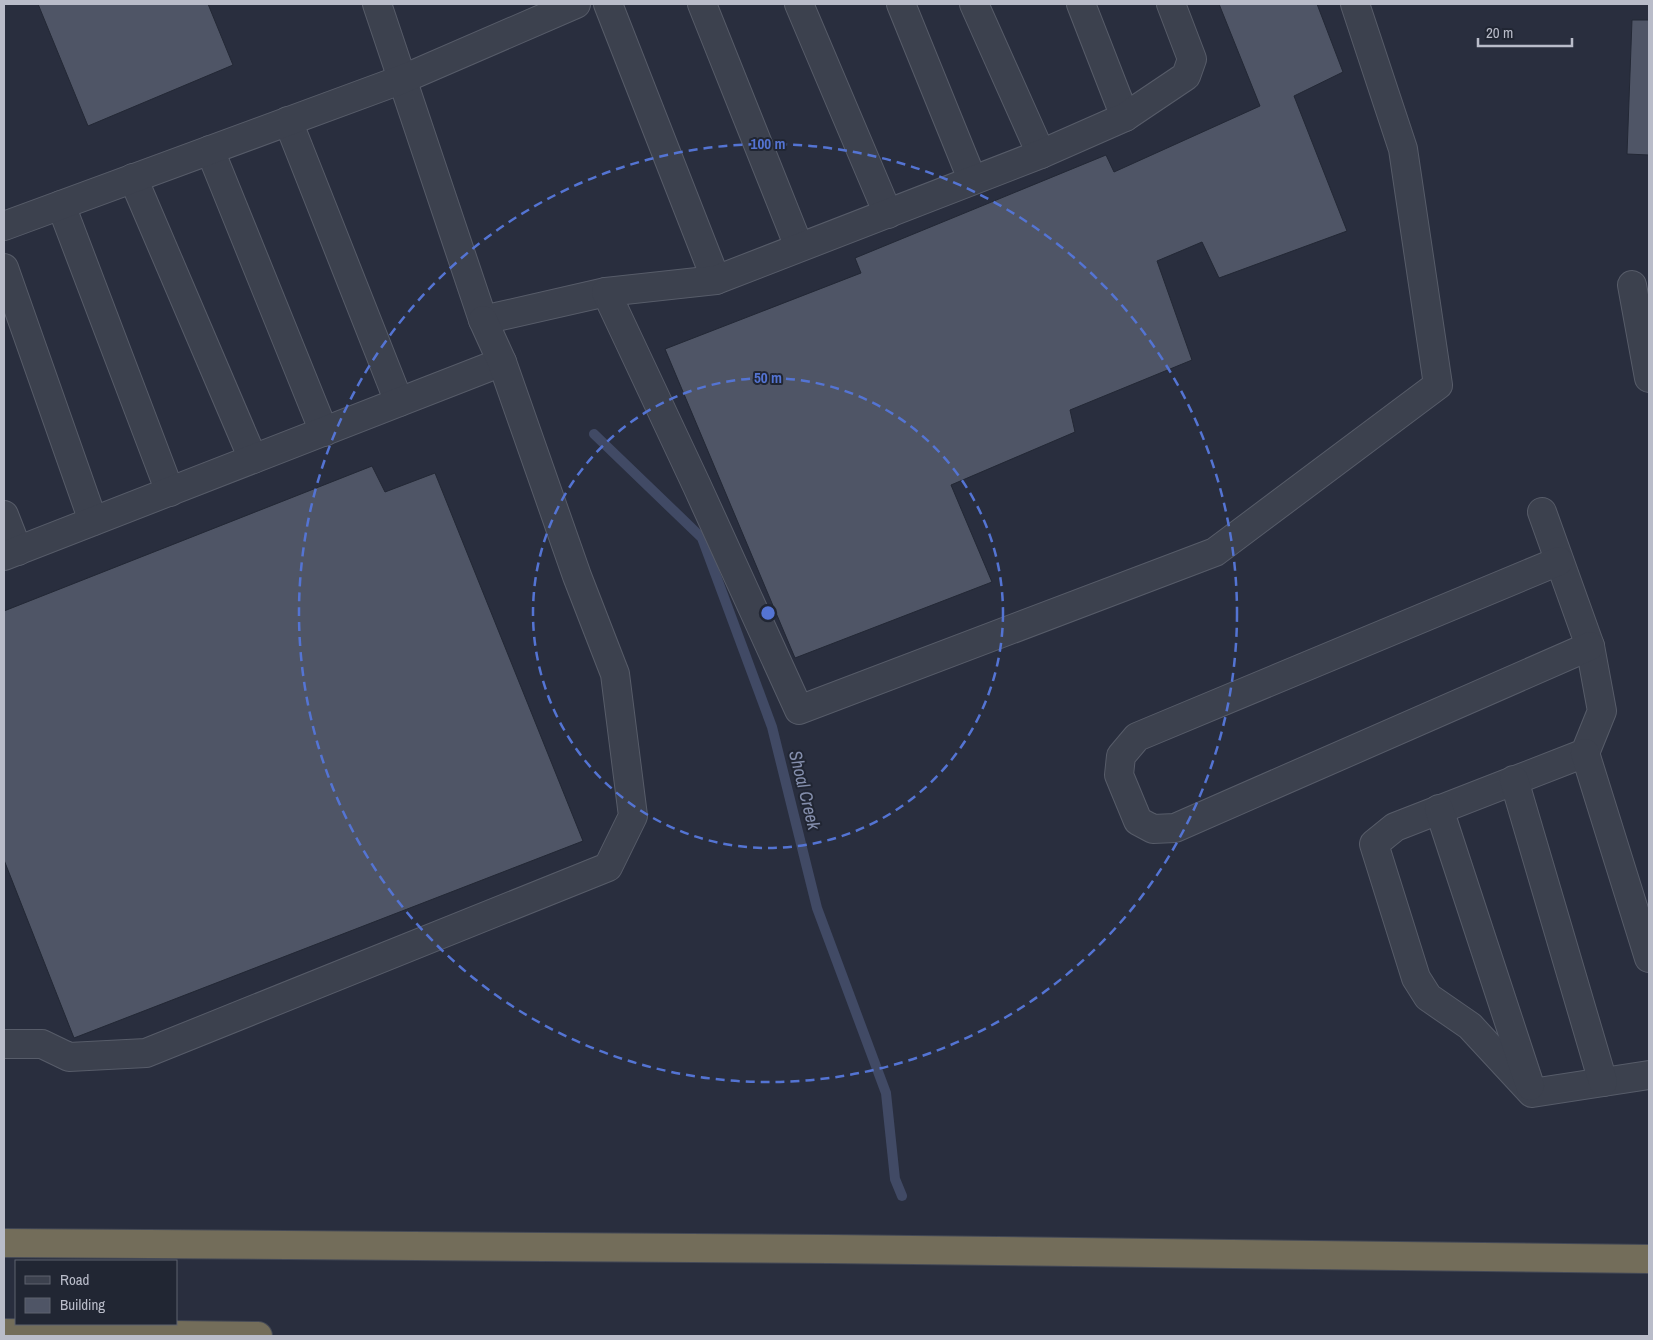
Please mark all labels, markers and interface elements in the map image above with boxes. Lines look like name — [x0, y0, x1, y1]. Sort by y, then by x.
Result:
scale bar — [1478, 15, 1572, 47]
text: 20 m — [1486, 22, 1513, 43]
text: 100 m — [751, 133, 785, 154]
text: 50 m — [754, 367, 782, 388]
centre of rings — [759, 604, 777, 622]
water label: Shoal Creek — [783, 748, 827, 833]
legend — [15, 1260, 178, 1325]
text: Road — [60, 1269, 89, 1290]
text: Building — [60, 1294, 105, 1315]

